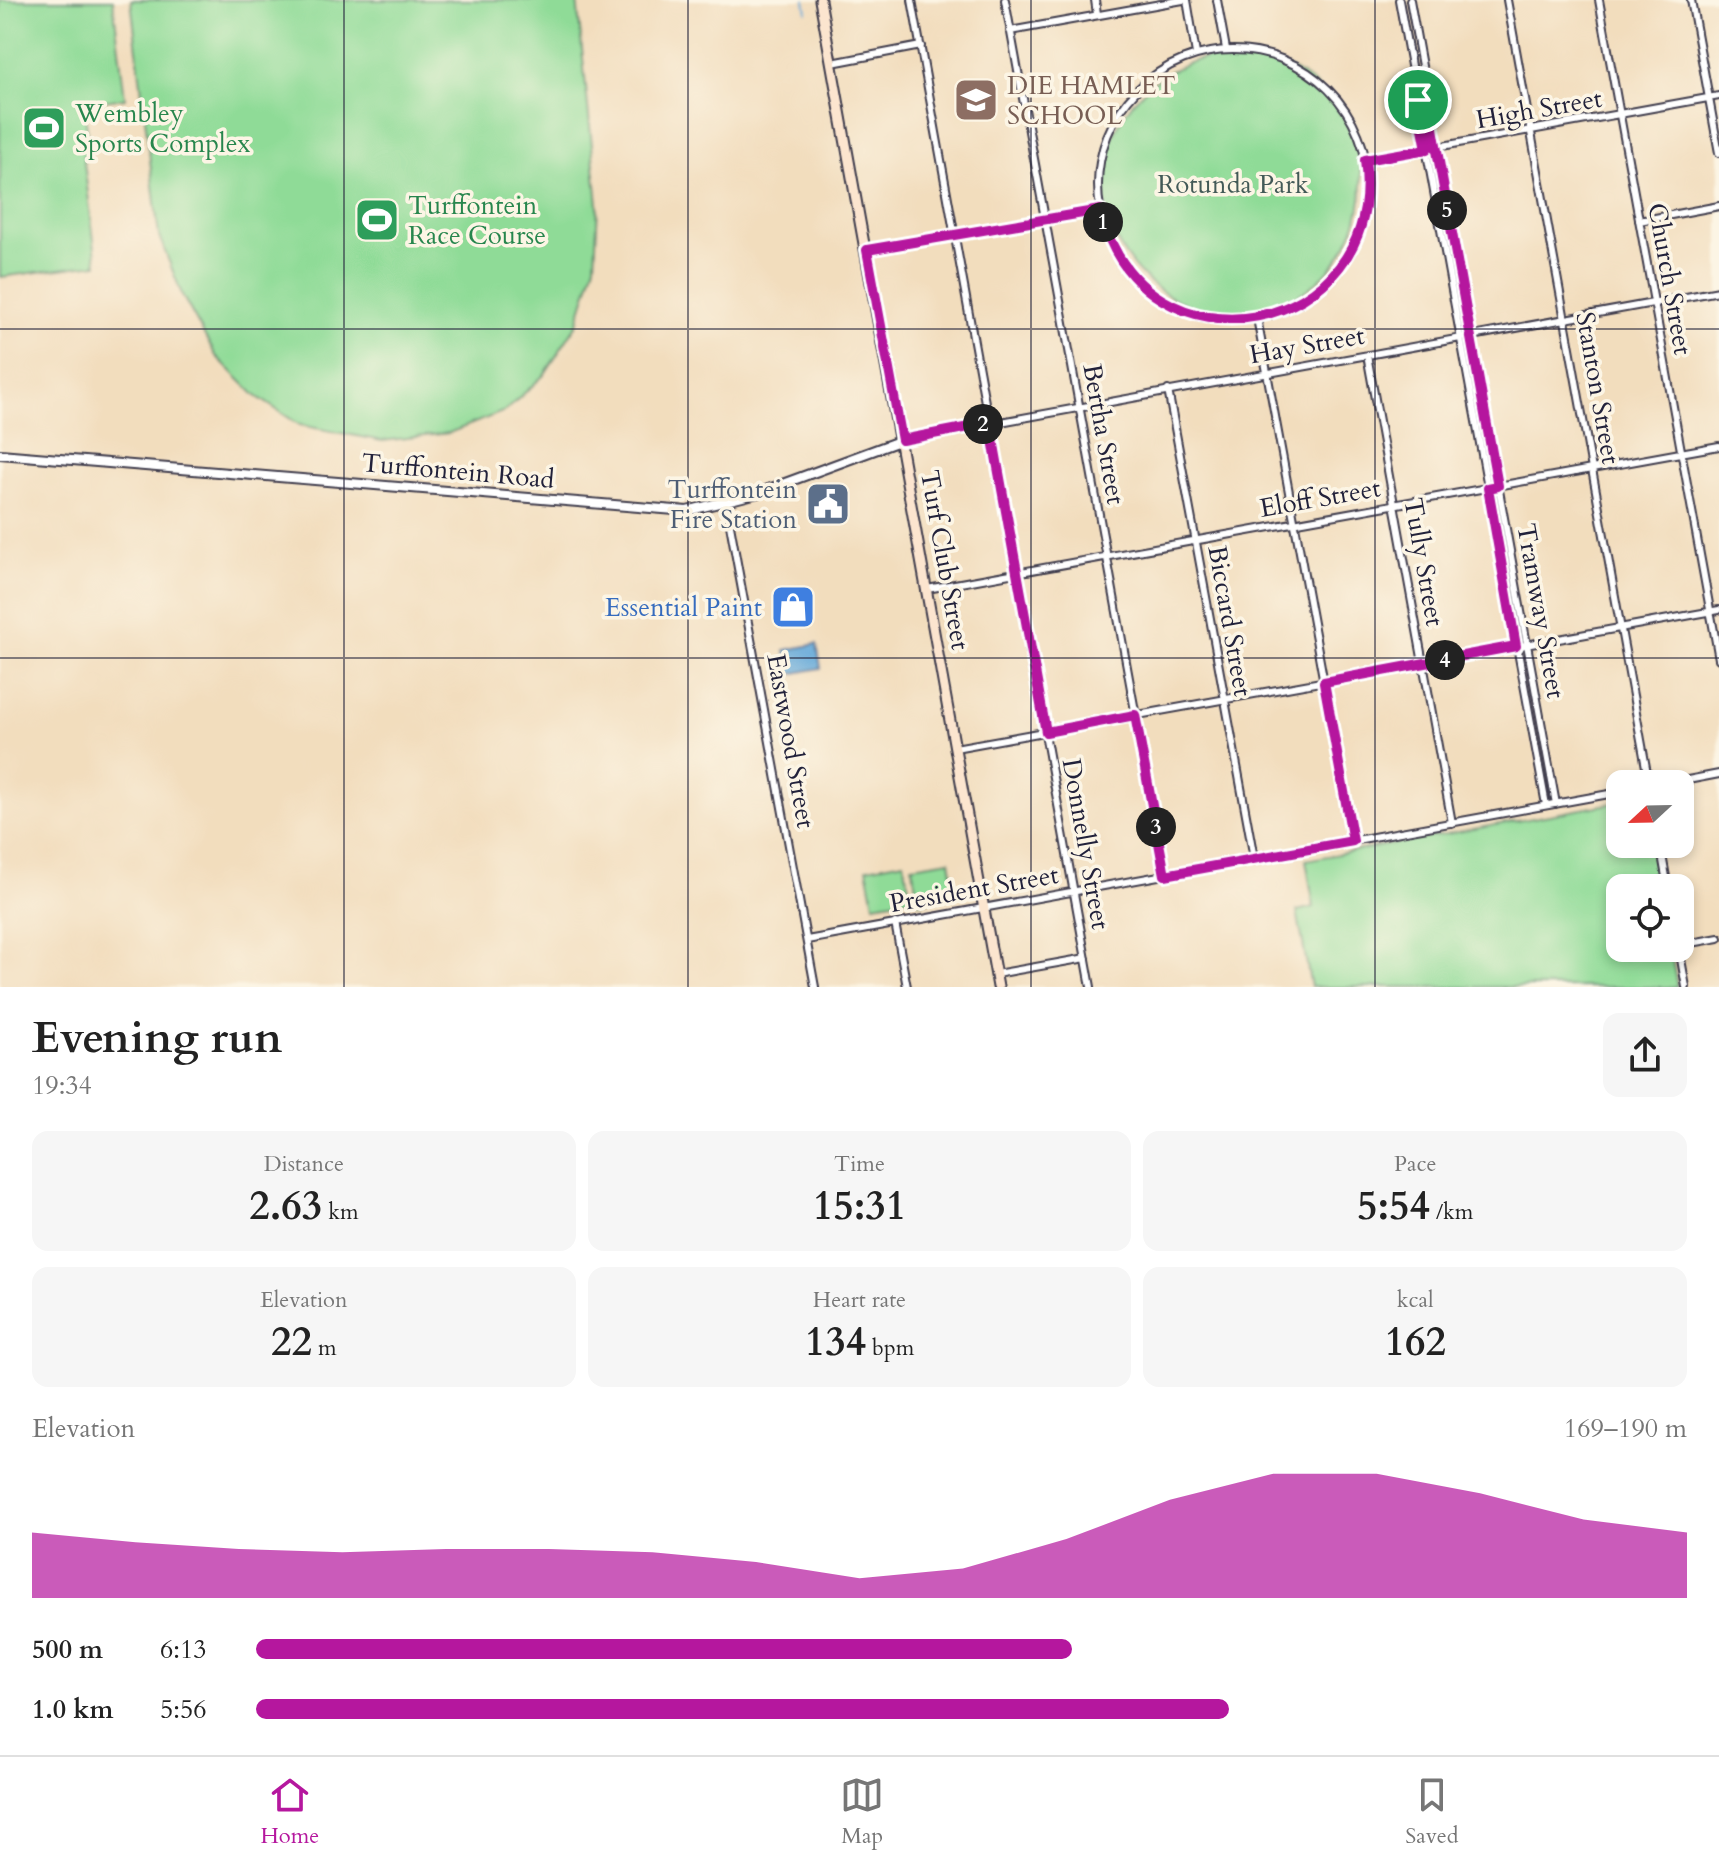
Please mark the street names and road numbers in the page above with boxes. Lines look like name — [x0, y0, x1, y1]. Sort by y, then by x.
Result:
street label: High Street — [1473, 81, 1605, 137]
street label: Church Street — [1639, 200, 1701, 358]
street label: Stanton Street — [1567, 309, 1629, 467]
street label: Hay Street — [1247, 318, 1367, 372]
street label: Bertha Street — [1074, 361, 1134, 507]
street label: Turffontein Road — [360, 445, 556, 497]
street label: Turf Club Street — [912, 467, 978, 653]
street label: Eloff Street — [1257, 470, 1383, 526]
street label: Tully Street — [1395, 495, 1453, 629]
street label: Tramway Street — [1508, 521, 1574, 701]
street label: Biccard Street — [1199, 543, 1261, 699]
street label: Eastwood Street — [758, 651, 824, 831]
street label: Donnelly Street — [1054, 756, 1118, 932]
street label: President Street — [887, 857, 1061, 921]

